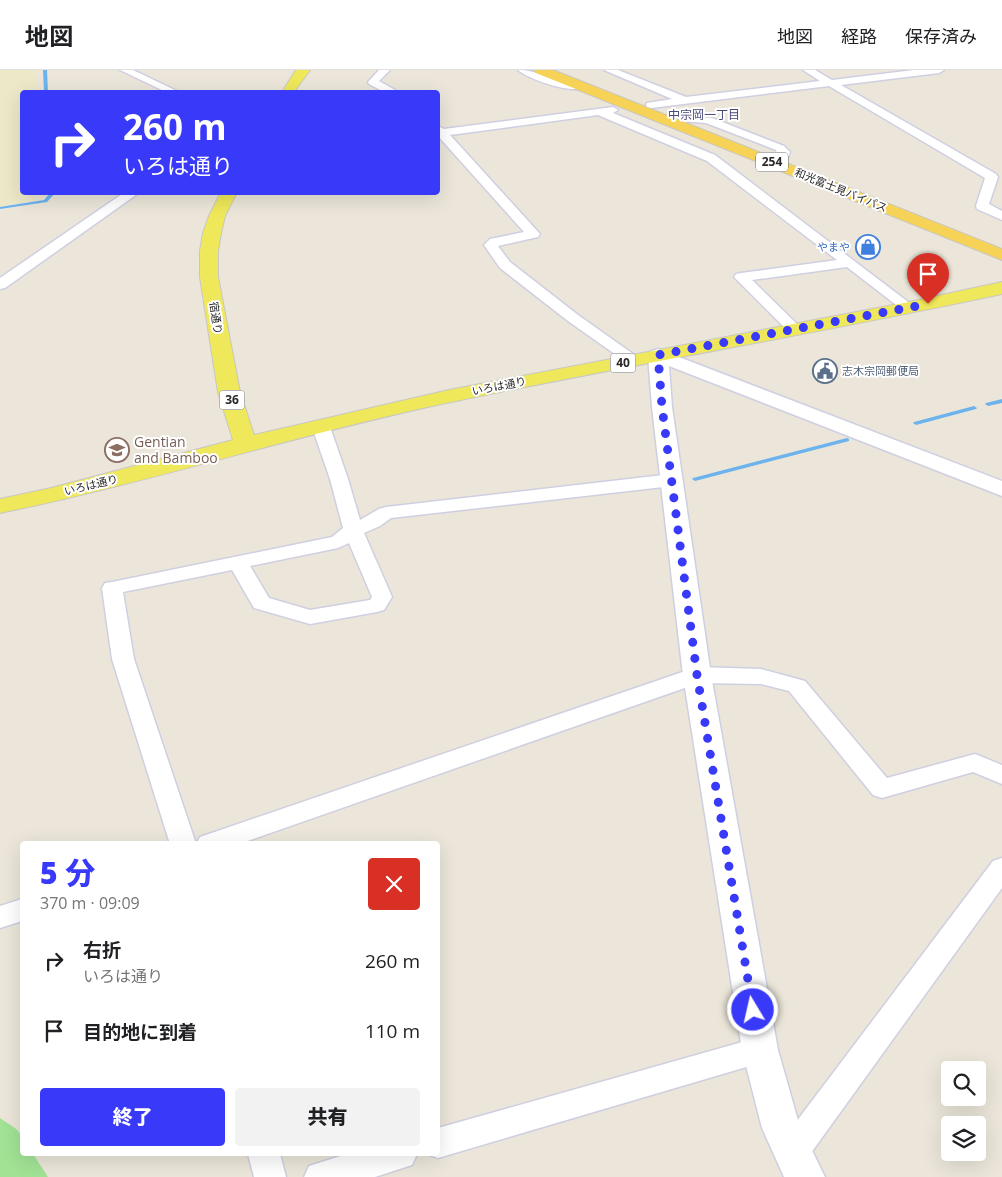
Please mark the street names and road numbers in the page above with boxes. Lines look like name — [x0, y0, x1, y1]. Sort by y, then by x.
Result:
road number: 254 — [756, 152, 788, 171]
street label: 和光富士見バイパス — [793, 164, 890, 215]
street label: 宿通り — [207, 301, 226, 335]
road number: 40 — [610, 354, 636, 372]
street label: いろは通り — [470, 373, 527, 398]
road number: 36 — [220, 390, 244, 410]
street label: いろは通り — [62, 471, 119, 498]

